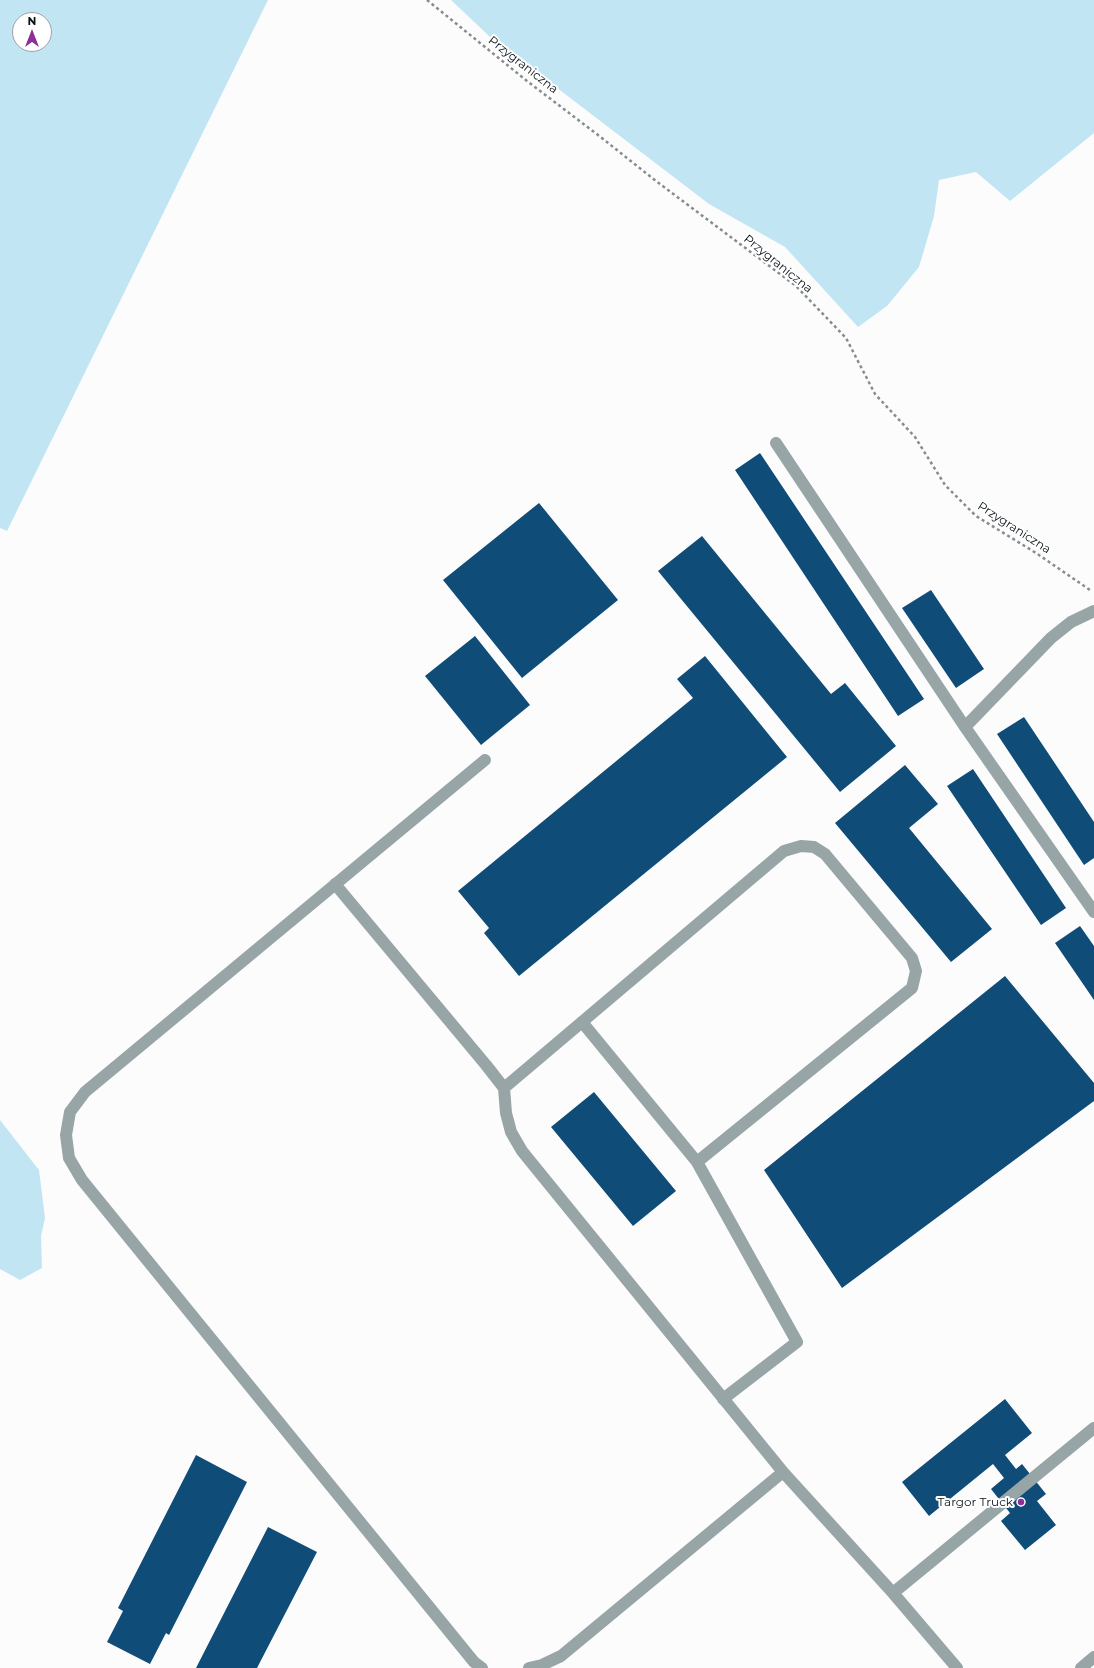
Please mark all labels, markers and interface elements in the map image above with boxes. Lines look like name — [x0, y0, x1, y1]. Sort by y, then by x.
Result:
north arrow — [12, 12, 52, 52]
text: N — [28, 14, 36, 28]
street label: Przygraniczna — [485, 33, 561, 97]
street label: Przygraniczna — [741, 232, 815, 296]
street label: Przygraniczna — [975, 499, 1053, 557]
place label: Targor Truck — [938, 1495, 1013, 1509]
marker: Targor Truck — [1016, 1497, 1026, 1507]

